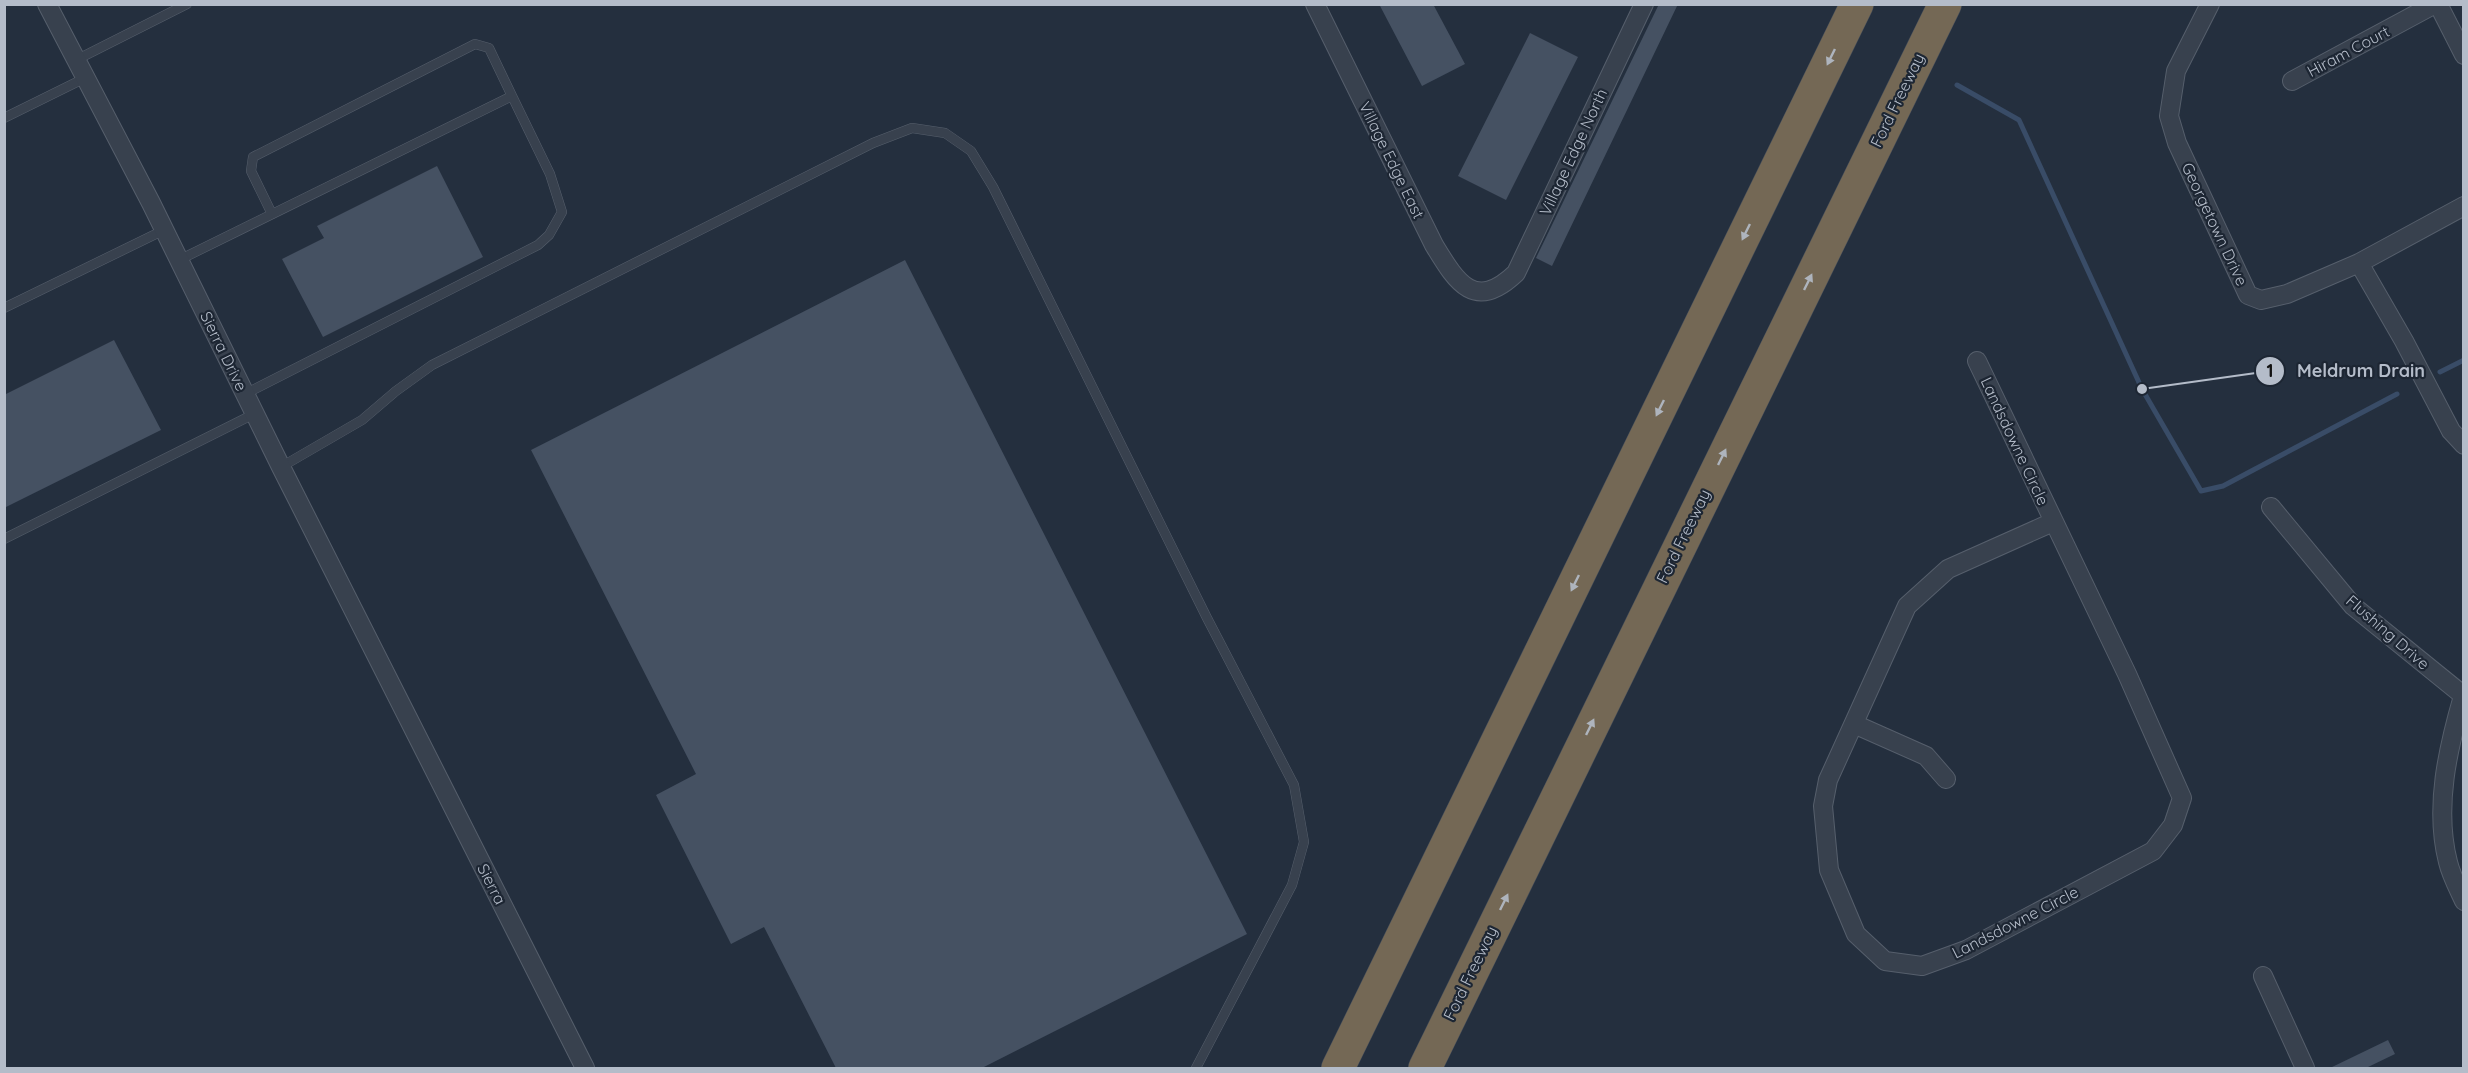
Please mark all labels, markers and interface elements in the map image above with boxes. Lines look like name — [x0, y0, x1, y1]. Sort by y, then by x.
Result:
street label: Hiram Court — [2303, 21, 2393, 81]
one-way arrow — [1826, 49, 1836, 66]
street label: Ford Freeway — [1866, 50, 1928, 150]
street label: Village Edge North — [1535, 85, 1611, 219]
street label: Village Edge East — [1355, 98, 1429, 222]
street label: Georgetown Drive — [2178, 159, 2252, 289]
one-way arrow — [1741, 224, 1750, 241]
one-way arrow — [1803, 274, 1812, 291]
street label: Sierra Drive — [196, 308, 252, 394]
callout: Meldrum Drain — [2255, 353, 2437, 389]
text: 1 — [2266, 359, 2274, 382]
text: Meldrum Drain — [2297, 359, 2425, 382]
street label: Landsdowne Circle — [1977, 374, 2053, 508]
one-way arrow — [1655, 399, 1665, 416]
one-way arrow — [1717, 449, 1726, 466]
street label: Ford Freeway — [1652, 486, 1714, 586]
one-way arrow — [1570, 574, 1580, 592]
street label: Flushing Drive — [2342, 590, 2434, 674]
one-way arrow — [1585, 718, 1594, 735]
street label: Sierra — [473, 860, 511, 908]
street label: Landsdowne Circle — [1948, 881, 2082, 963]
one-way arrow — [1500, 894, 1509, 911]
street label: Ford Freeway — [1439, 923, 1501, 1023]

